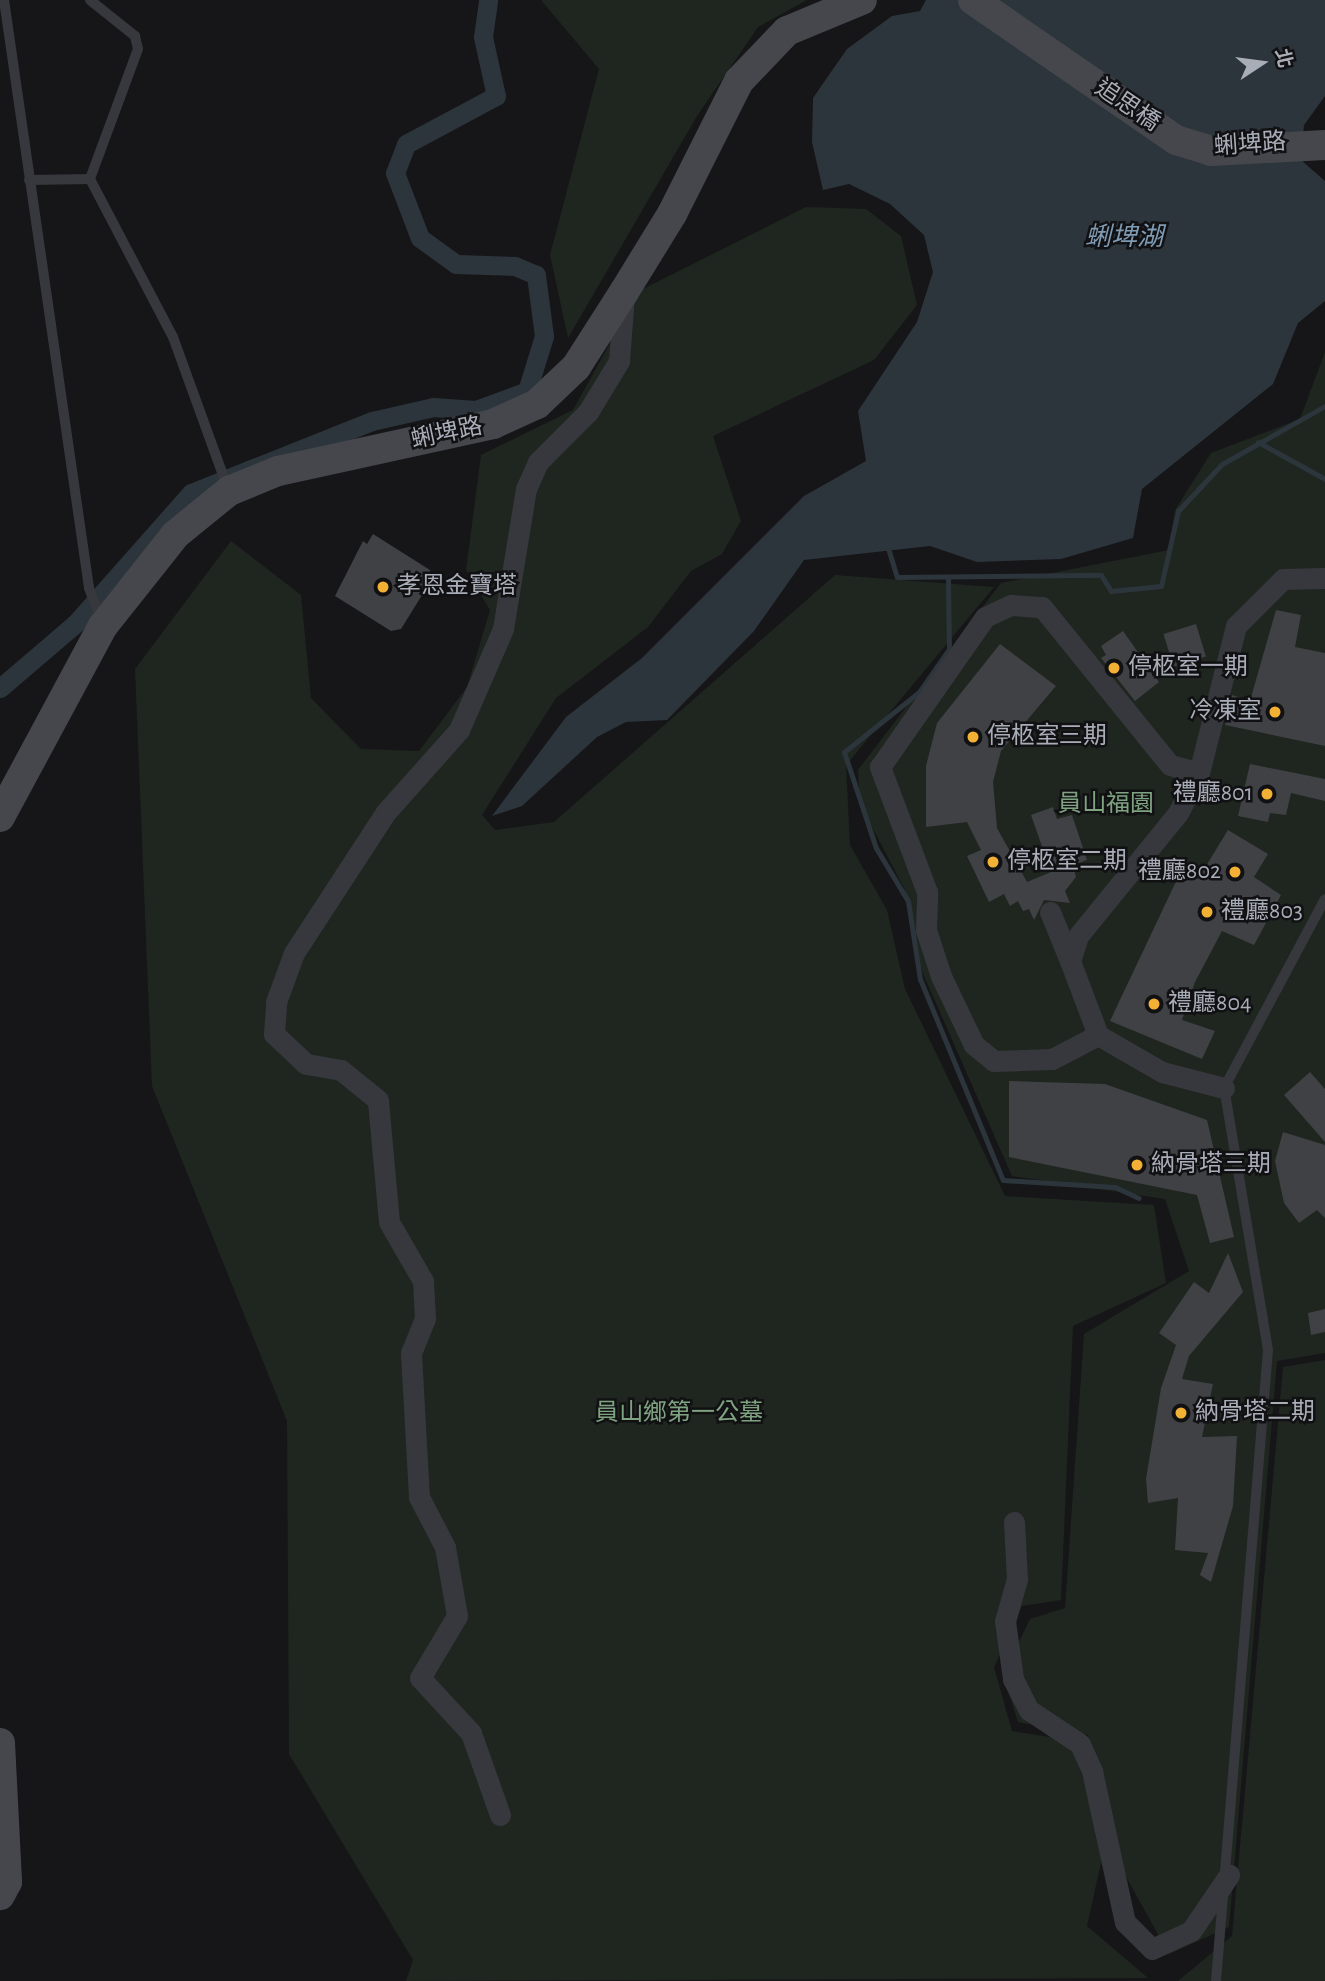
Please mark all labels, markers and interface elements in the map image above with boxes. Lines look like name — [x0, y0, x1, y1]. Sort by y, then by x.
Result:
north arrow — [1227, 28, 1297, 98]
text: 北 — [1272, 47, 1294, 70]
street label: 追思橋 — [1089, 74, 1165, 138]
street label: 蜊埤路 — [1213, 128, 1287, 162]
water label: 蜊埤湖 — [1085, 222, 1163, 254]
street label: 蜊埤路 — [409, 412, 485, 456]
place label: 孝恩金寶塔 — [397, 573, 517, 601]
marker: 孝恩金寶塔 — [375, 579, 391, 595]
place label: 停柩室一期 — [1128, 654, 1248, 682]
marker: 停柩室一期 — [1106, 660, 1122, 676]
place label: 冷凍室 — [1189, 698, 1261, 726]
marker: 冷凍室 — [1267, 704, 1283, 720]
place label: 停柩室三期 — [987, 723, 1107, 751]
marker: 停柩室三期 — [965, 729, 981, 745]
place label: 禮廳801 — [1173, 780, 1253, 808]
marker: 禮廳801 — [1259, 786, 1275, 802]
park label: 員山福園 — [1058, 791, 1154, 819]
place label: 停柩室二期 — [1007, 848, 1127, 876]
marker: 停柩室二期 — [985, 854, 1001, 870]
place label: 禮廳802 — [1138, 858, 1221, 886]
marker: 禮廳802 — [1227, 864, 1243, 880]
place label: 禮廳803 — [1221, 898, 1303, 926]
marker: 禮廳803 — [1199, 904, 1215, 920]
place label: 禮廳804 — [1168, 990, 1252, 1018]
marker: 禮廳804 — [1146, 996, 1162, 1012]
place label: 納骨塔三期 — [1151, 1151, 1271, 1179]
marker: 納骨塔三期 — [1129, 1157, 1145, 1173]
place label: 納骨塔二期 — [1195, 1399, 1315, 1427]
park label: 員山鄉第一公墓 — [595, 1400, 763, 1428]
marker: 納骨塔二期 — [1173, 1405, 1189, 1421]

